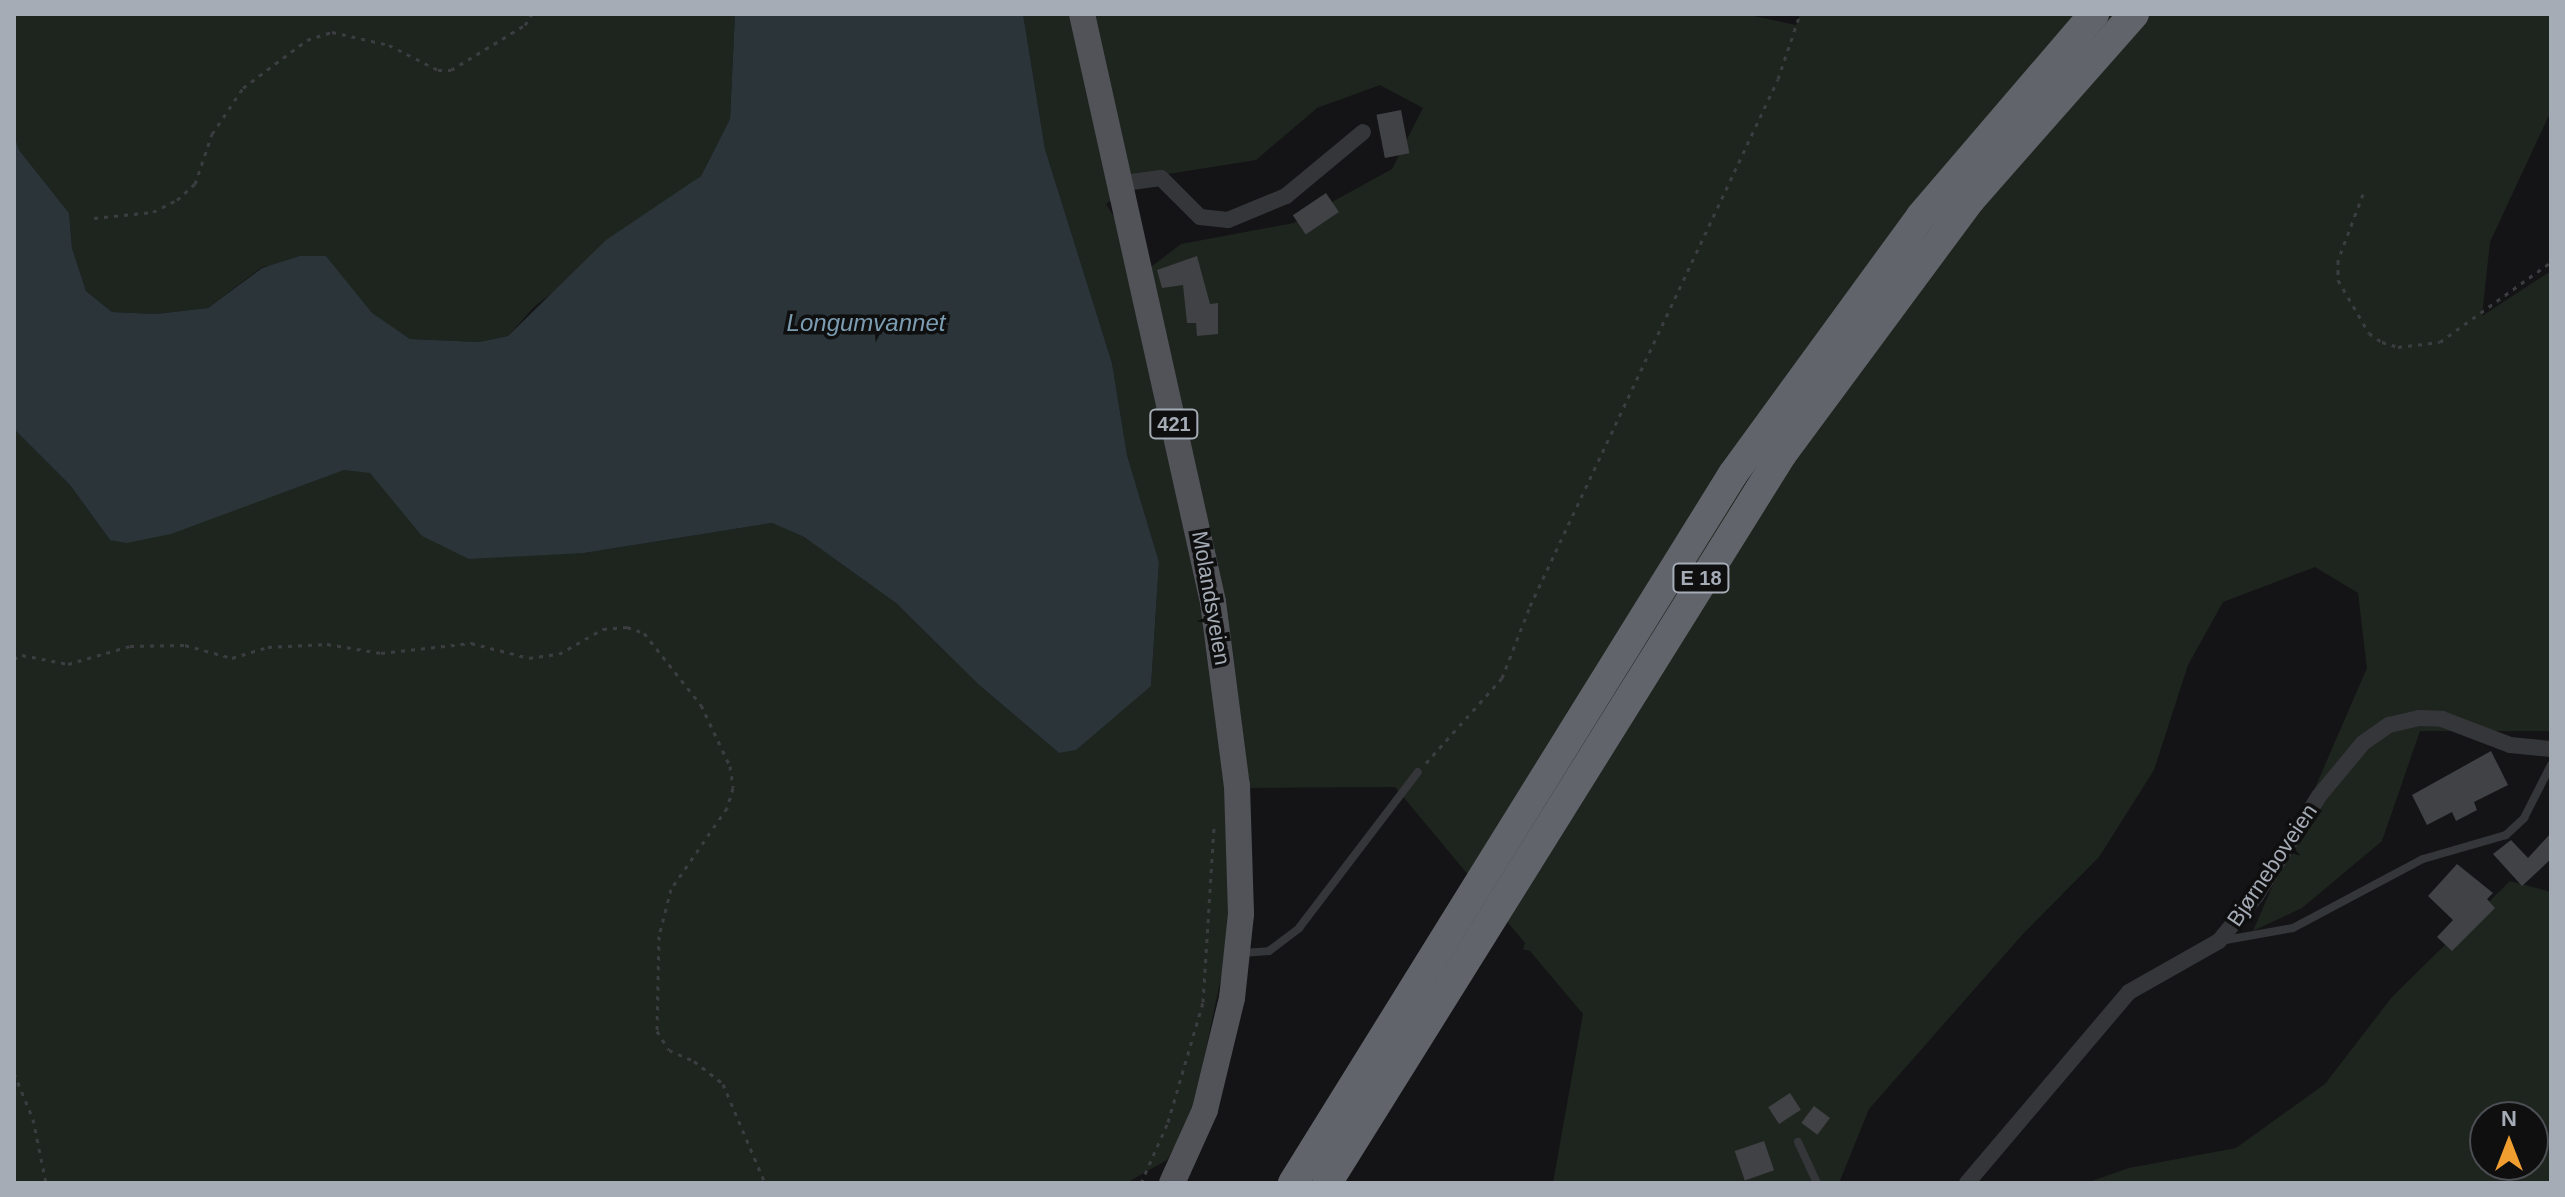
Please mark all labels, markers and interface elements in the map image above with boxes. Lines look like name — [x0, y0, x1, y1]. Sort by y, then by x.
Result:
water label: Longumvannet — [787, 309, 945, 337]
road number: 421 — [1148, 408, 1200, 440]
street label: Molandsveien — [1186, 529, 1236, 667]
road number: E 18 — [1671, 562, 1731, 594]
street label: Bjørneboveien — [2221, 799, 2323, 931]
north arrow — [2469, 1101, 2549, 1181]
text: N — [2501, 1106, 2517, 1131]

